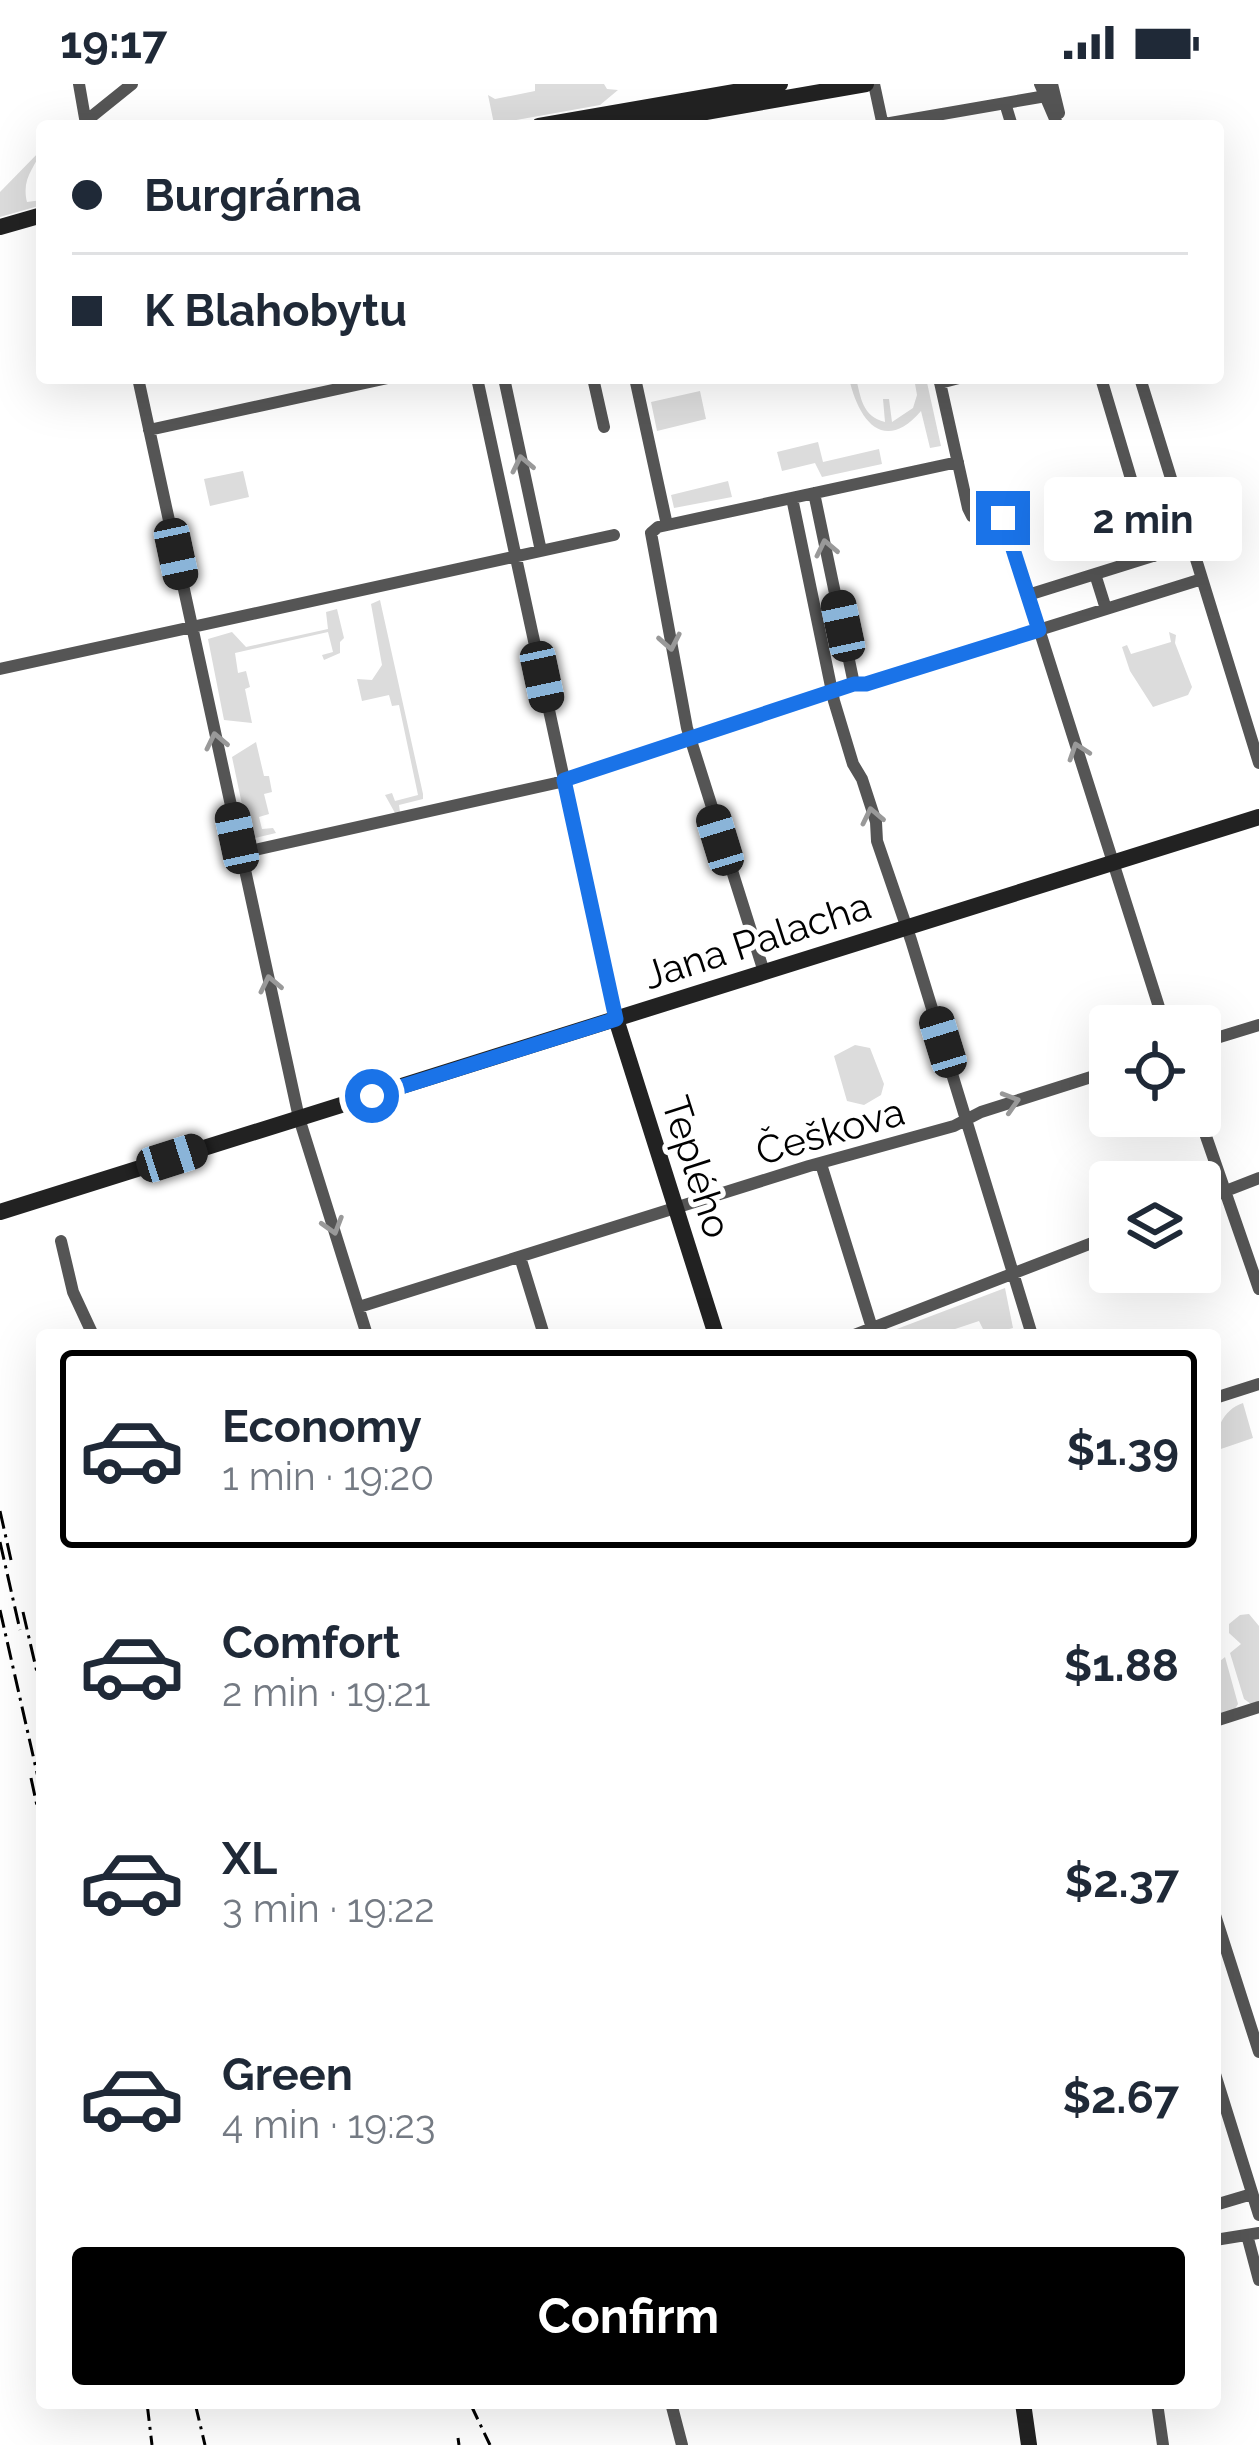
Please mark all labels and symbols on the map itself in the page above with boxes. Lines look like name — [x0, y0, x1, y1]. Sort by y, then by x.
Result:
one-way arrow — [511, 455, 536, 475]
callout: 2 min — [1045, 476, 1243, 560]
route end — [976, 491, 1030, 545]
car — [151, 515, 201, 593]
one-way arrow — [814, 538, 840, 558]
car — [818, 587, 868, 665]
one-way arrow — [656, 632, 682, 652]
car — [517, 638, 567, 716]
one-way arrow — [204, 732, 230, 752]
one-way arrow — [1068, 742, 1092, 763]
car — [212, 799, 262, 877]
car — [692, 800, 748, 880]
one-way arrow — [860, 806, 886, 826]
street label: Jana Palacha — [638, 882, 876, 998]
one-way arrow — [258, 974, 284, 994]
car — [915, 1002, 971, 1082]
route start — [345, 1069, 399, 1123]
street label: Češkova — [751, 1088, 909, 1174]
street label: Teplého — [653, 1091, 741, 1243]
one-way arrow — [1000, 1092, 1021, 1117]
car — [132, 1130, 212, 1186]
one-way arrow — [319, 1215, 344, 1236]

